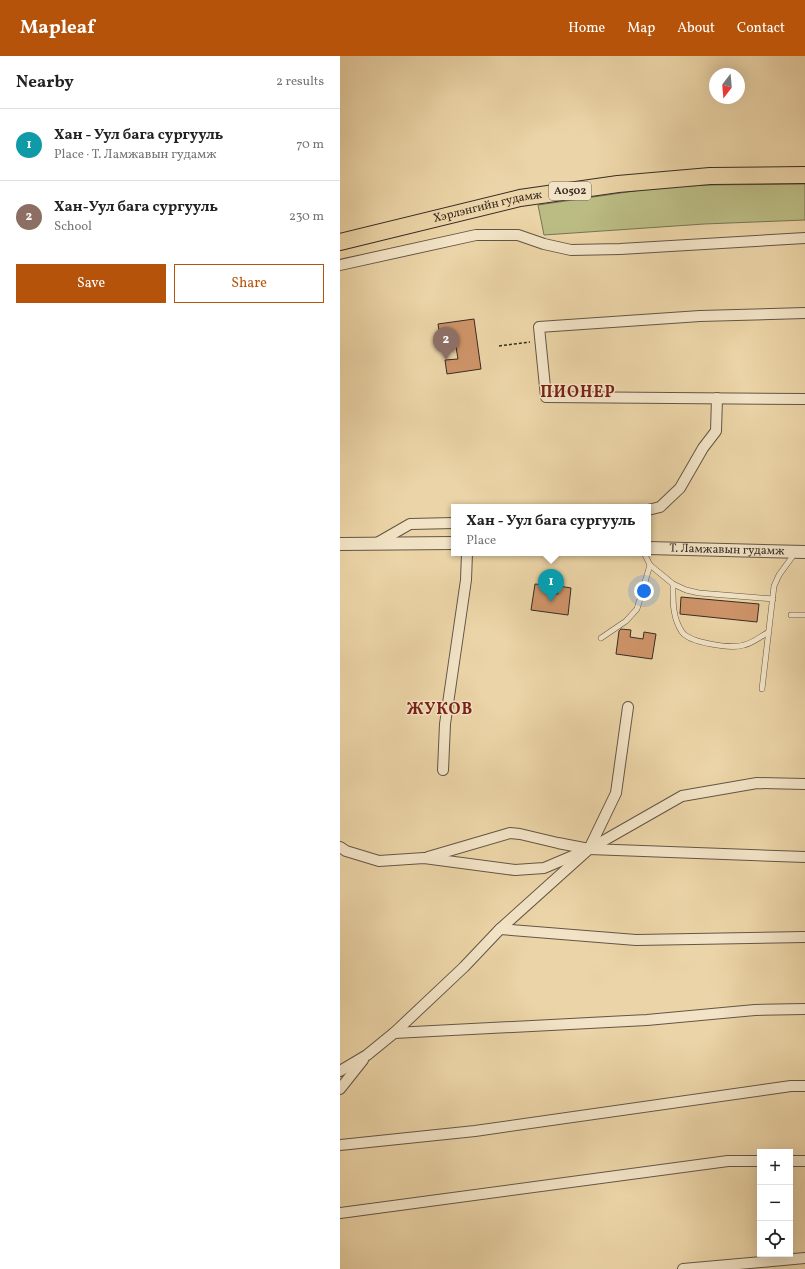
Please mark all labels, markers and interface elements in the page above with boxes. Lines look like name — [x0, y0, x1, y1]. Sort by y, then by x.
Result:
text: Mapleaf — [20, 15, 95, 41]
text: Home — [568, 19, 605, 38]
text: Map — [627, 19, 655, 38]
text: About — [677, 19, 715, 38]
text: Contact — [737, 19, 785, 38]
north arrow — [709, 68, 745, 104]
text: Nearby — [16, 71, 74, 94]
text: 2 results — [276, 73, 324, 91]
text: Хан - Уул бага сургууль — [54, 125, 223, 146]
text: 1 — [26, 136, 32, 154]
text: 70 m — [296, 136, 324, 154]
text: Place · Т. Ламжавын гудамж — [54, 146, 217, 164]
road number: A0502 — [549, 182, 591, 200]
street label: Хэрлэнгийн гудамж — [432, 187, 544, 227]
text: Хан-Уул бага сургууль — [54, 197, 218, 218]
text: 2 — [26, 208, 32, 226]
text: 230 m — [289, 208, 324, 226]
text: School — [54, 218, 92, 236]
button: Save — [16, 264, 166, 303]
button: Share — [174, 264, 324, 303]
pin: 2 — [433, 327, 459, 360]
district label: ПИОНЕР — [540, 382, 616, 404]
popup — [451, 504, 651, 556]
text: Хан - Уул бага сургууль — [466, 511, 636, 532]
text: Place — [466, 532, 496, 550]
street label: Т. Ламжавын гудамж — [669, 541, 785, 559]
pin: 1 — [538, 569, 564, 602]
your location — [634, 581, 654, 601]
district label: ЖУКОВ — [407, 699, 473, 721]
map controls — [757, 1149, 793, 1257]
button: + — [757, 1149, 793, 1185]
button: − — [757, 1185, 793, 1221]
button: locate — [757, 1221, 793, 1257]

